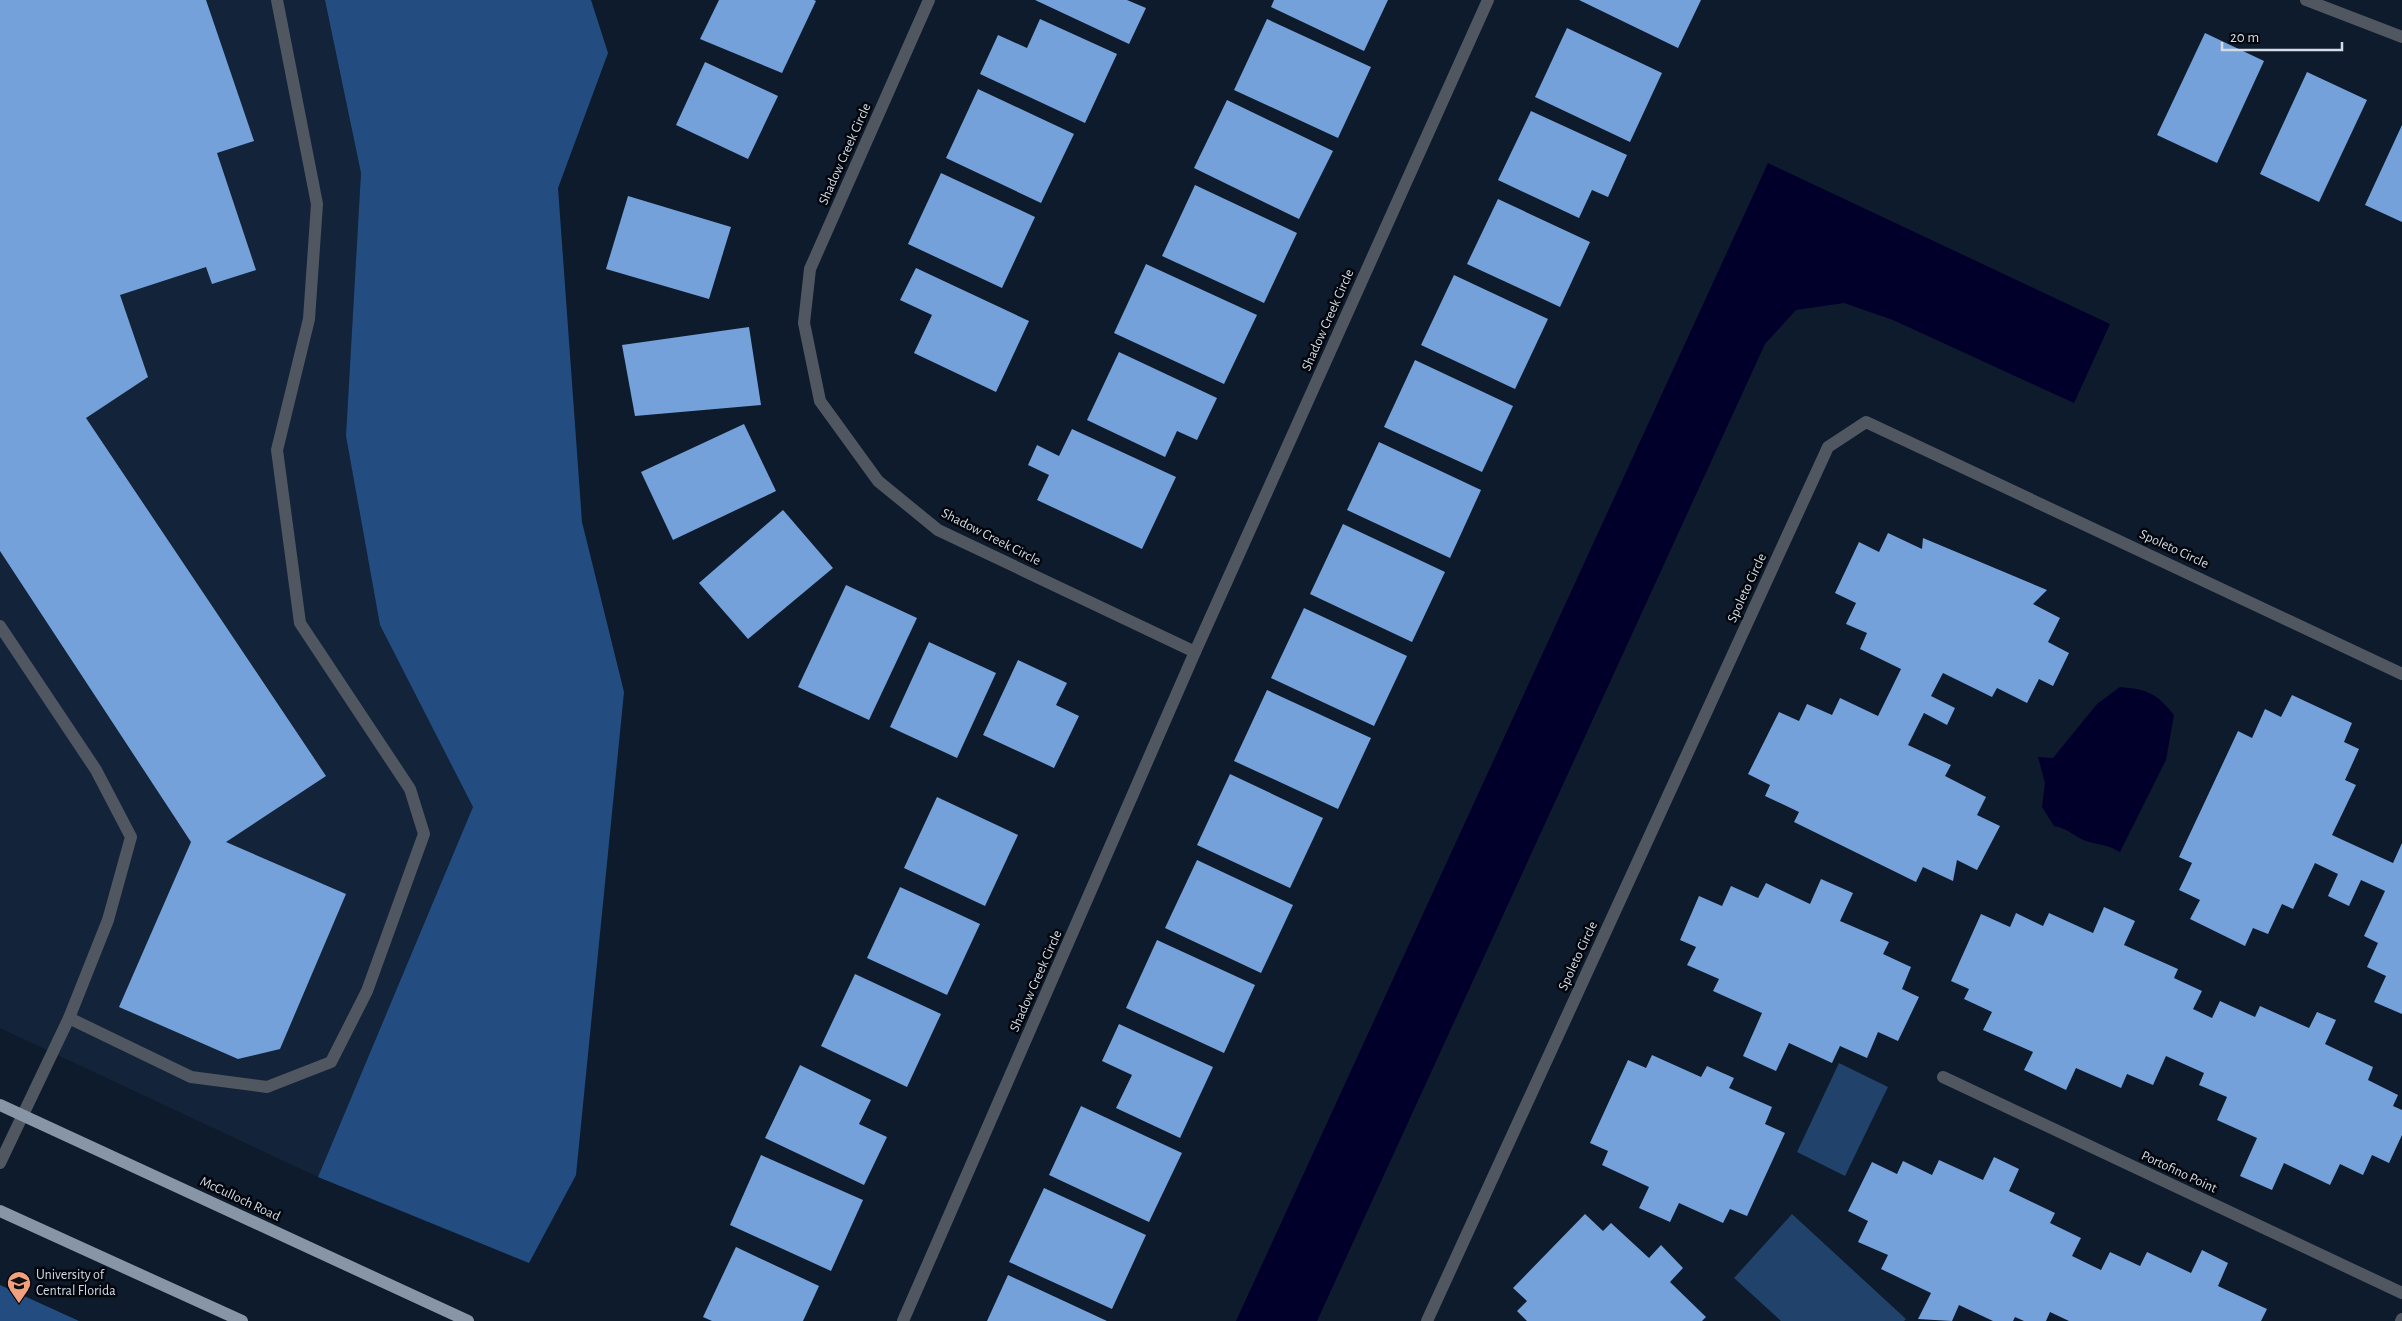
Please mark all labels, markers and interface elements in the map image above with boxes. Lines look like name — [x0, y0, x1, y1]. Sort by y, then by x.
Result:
scale bar — [2222, 20, 2342, 52]
text: 20 m — [2230, 30, 2259, 45]
street label: Shadow Creek Circle — [816, 101, 874, 207]
street label: Shadow Creek Circle — [1299, 267, 1357, 373]
street label: Shadow Creek Circle — [939, 506, 1043, 568]
street label: Spoleto Circle — [2137, 527, 2211, 571]
street label: Spoleto Circle — [1725, 551, 1769, 625]
street label: Spoleto Circle — [1556, 919, 1600, 993]
street label: Shadow Creek Circle — [1007, 928, 1065, 1034]
street label: Portofino Point — [2139, 1148, 2219, 1196]
street label: McCulloch Road — [198, 1174, 282, 1224]
place label: University of Central Florida — [36, 1268, 116, 1298]
school or university icon: University of Central Florida — [6, 1270, 32, 1304]

